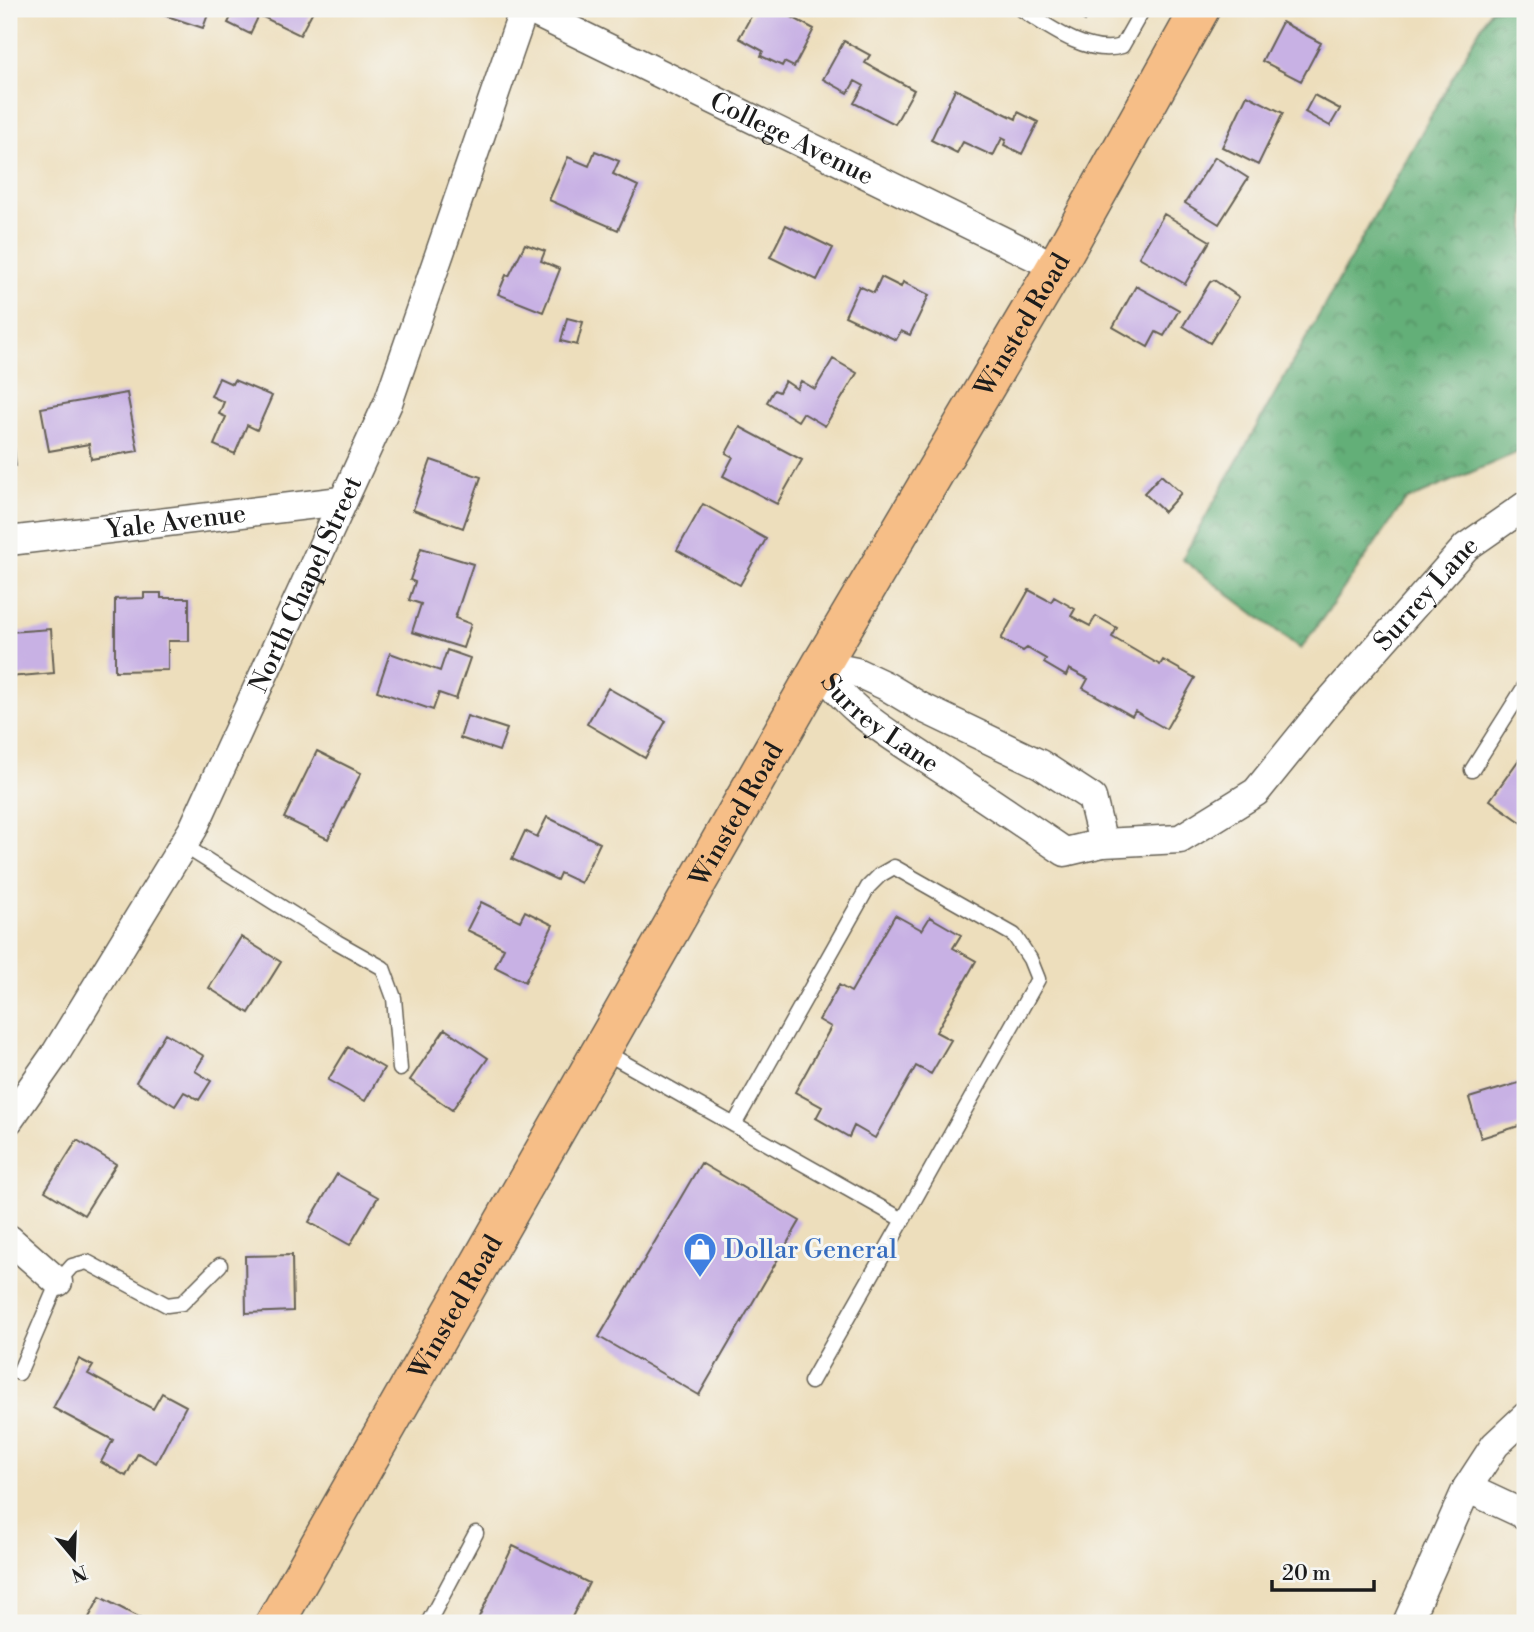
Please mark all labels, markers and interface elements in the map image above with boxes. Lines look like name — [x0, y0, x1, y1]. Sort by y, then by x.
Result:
street label: College Avenue — [705, 85, 879, 193]
street label: Winsted Road — [968, 248, 1078, 403]
street label: North Chapel Street — [243, 471, 369, 698]
street label: Yale Avenue — [102, 498, 248, 546]
street label: Surrey Lane — [1367, 529, 1484, 657]
street label: Surrey Lane — [813, 667, 945, 780]
street label: Winsted Road — [683, 737, 791, 893]
street label: Winsted Road — [402, 1229, 510, 1386]
shop icon: Dollar General — [681, 1230, 719, 1279]
place label: Dollar General — [724, 1234, 897, 1266]
north arrow — [38, 1524, 108, 1594]
scale bar — [1272, 1548, 1373, 1592]
text: N — [68, 1559, 90, 1587]
text: 20 m — [1282, 1561, 1331, 1587]

